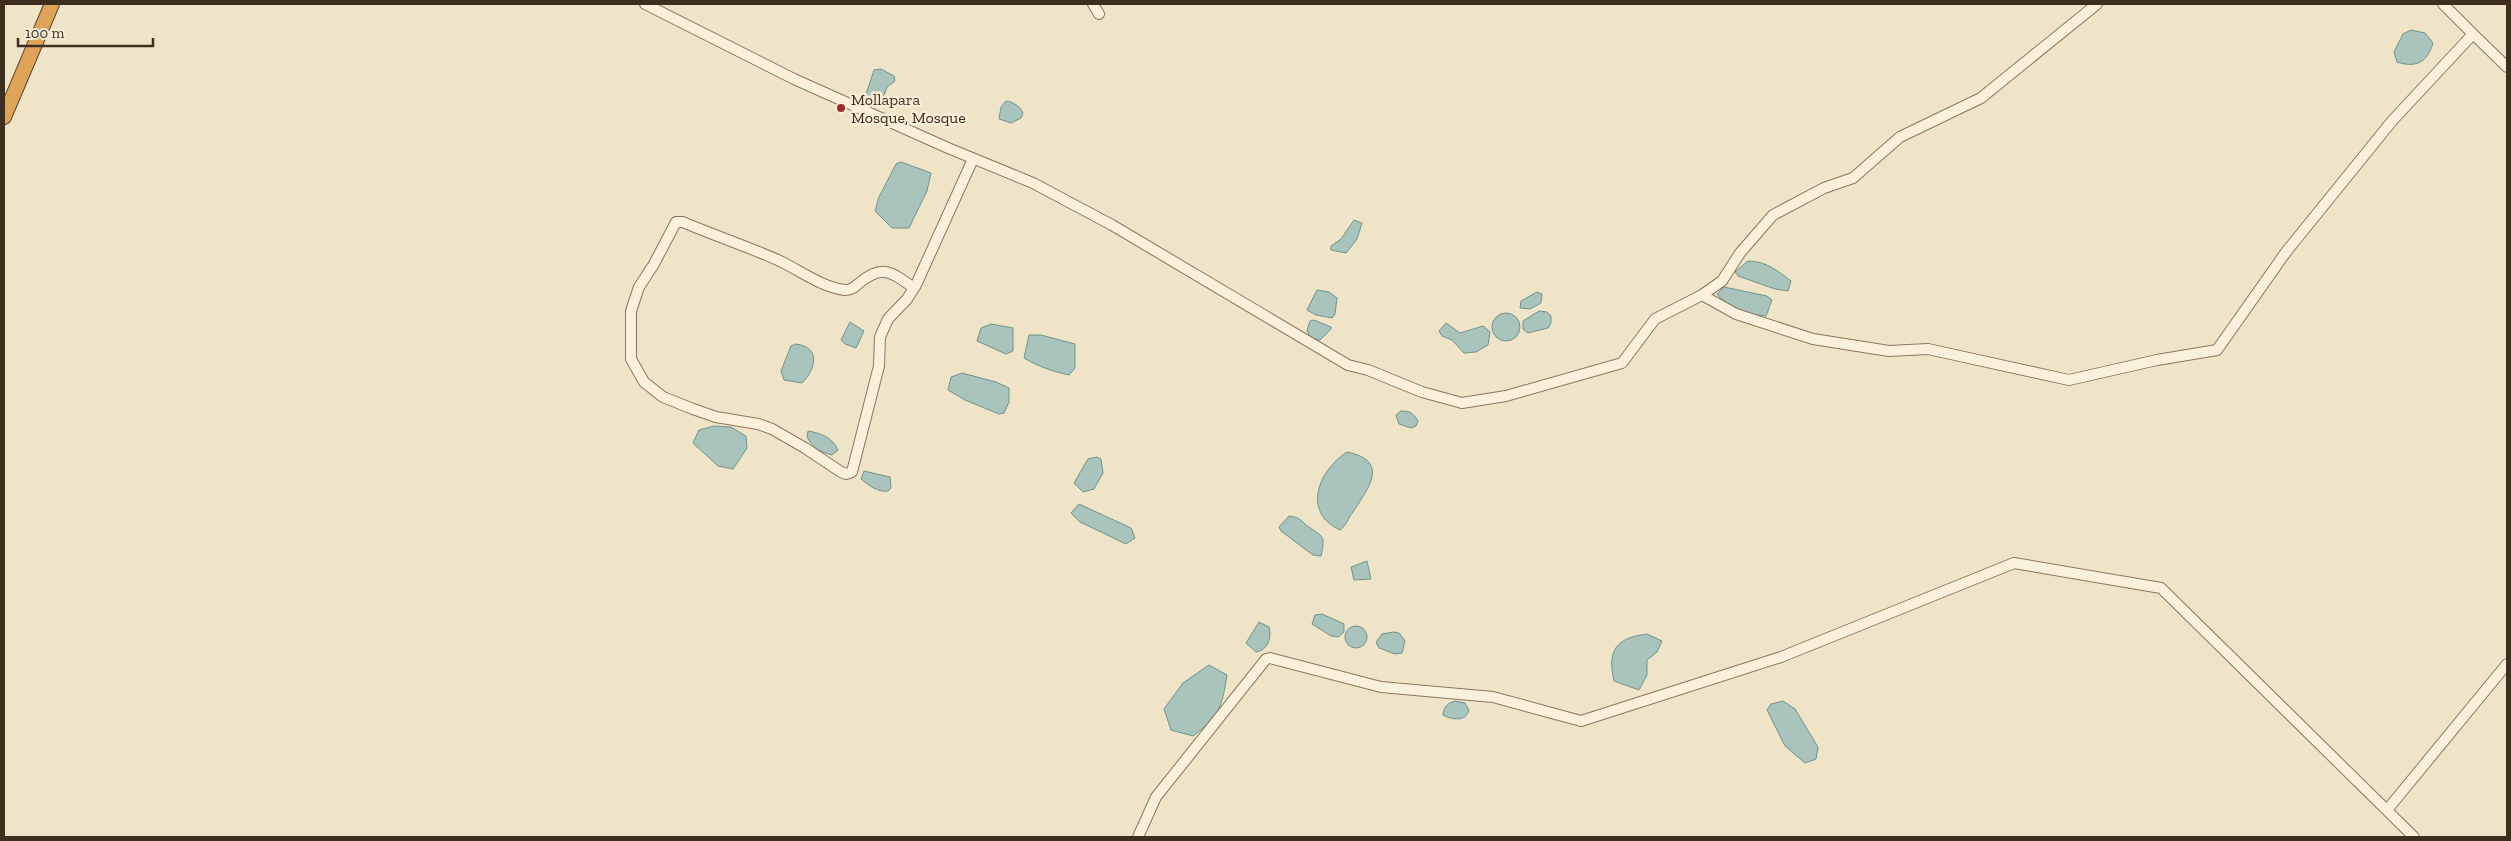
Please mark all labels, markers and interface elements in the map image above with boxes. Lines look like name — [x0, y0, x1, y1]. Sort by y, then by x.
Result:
scale bar — [18, 15, 152, 47]
text: 100 m — [25, 24, 64, 42]
place label: Mollapara Mosque, Mosque — [851, 90, 966, 127]
marker: Mollapara Mosque, Mosque — [835, 102, 847, 114]

